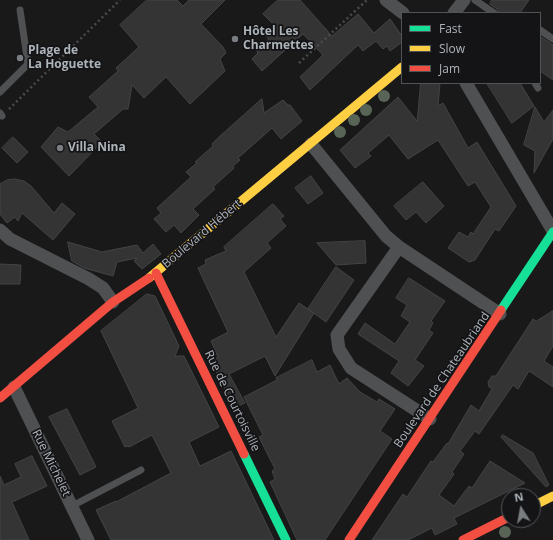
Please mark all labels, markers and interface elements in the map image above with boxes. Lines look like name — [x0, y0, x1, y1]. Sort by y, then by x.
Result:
legend — [401, 12, 541, 84]
text: Fast — [439, 20, 462, 37]
place label: Hôtel Les Charmettes — [243, 25, 314, 53]
marker: Hôtel Les Charmettes — [230, 34, 240, 44]
text: Slow — [439, 40, 465, 57]
place label: Plage de La Hoguette — [28, 44, 101, 72]
marker: Plage de La Hoguette — [15, 53, 25, 63]
text: Jam — [439, 60, 460, 77]
place label: Villa Nina — [68, 141, 126, 155]
marker: Villa Nina — [55, 143, 65, 153]
street label: Boulevard Hébert — [159, 197, 245, 271]
street label: Boulevard de Chateaubriand — [391, 309, 493, 451]
street label: Rue de Courtoisville — [201, 348, 263, 454]
street label: Rue Michelet — [29, 427, 73, 499]
north arrow — [501, 488, 541, 528]
text: N — [513, 488, 525, 505]

